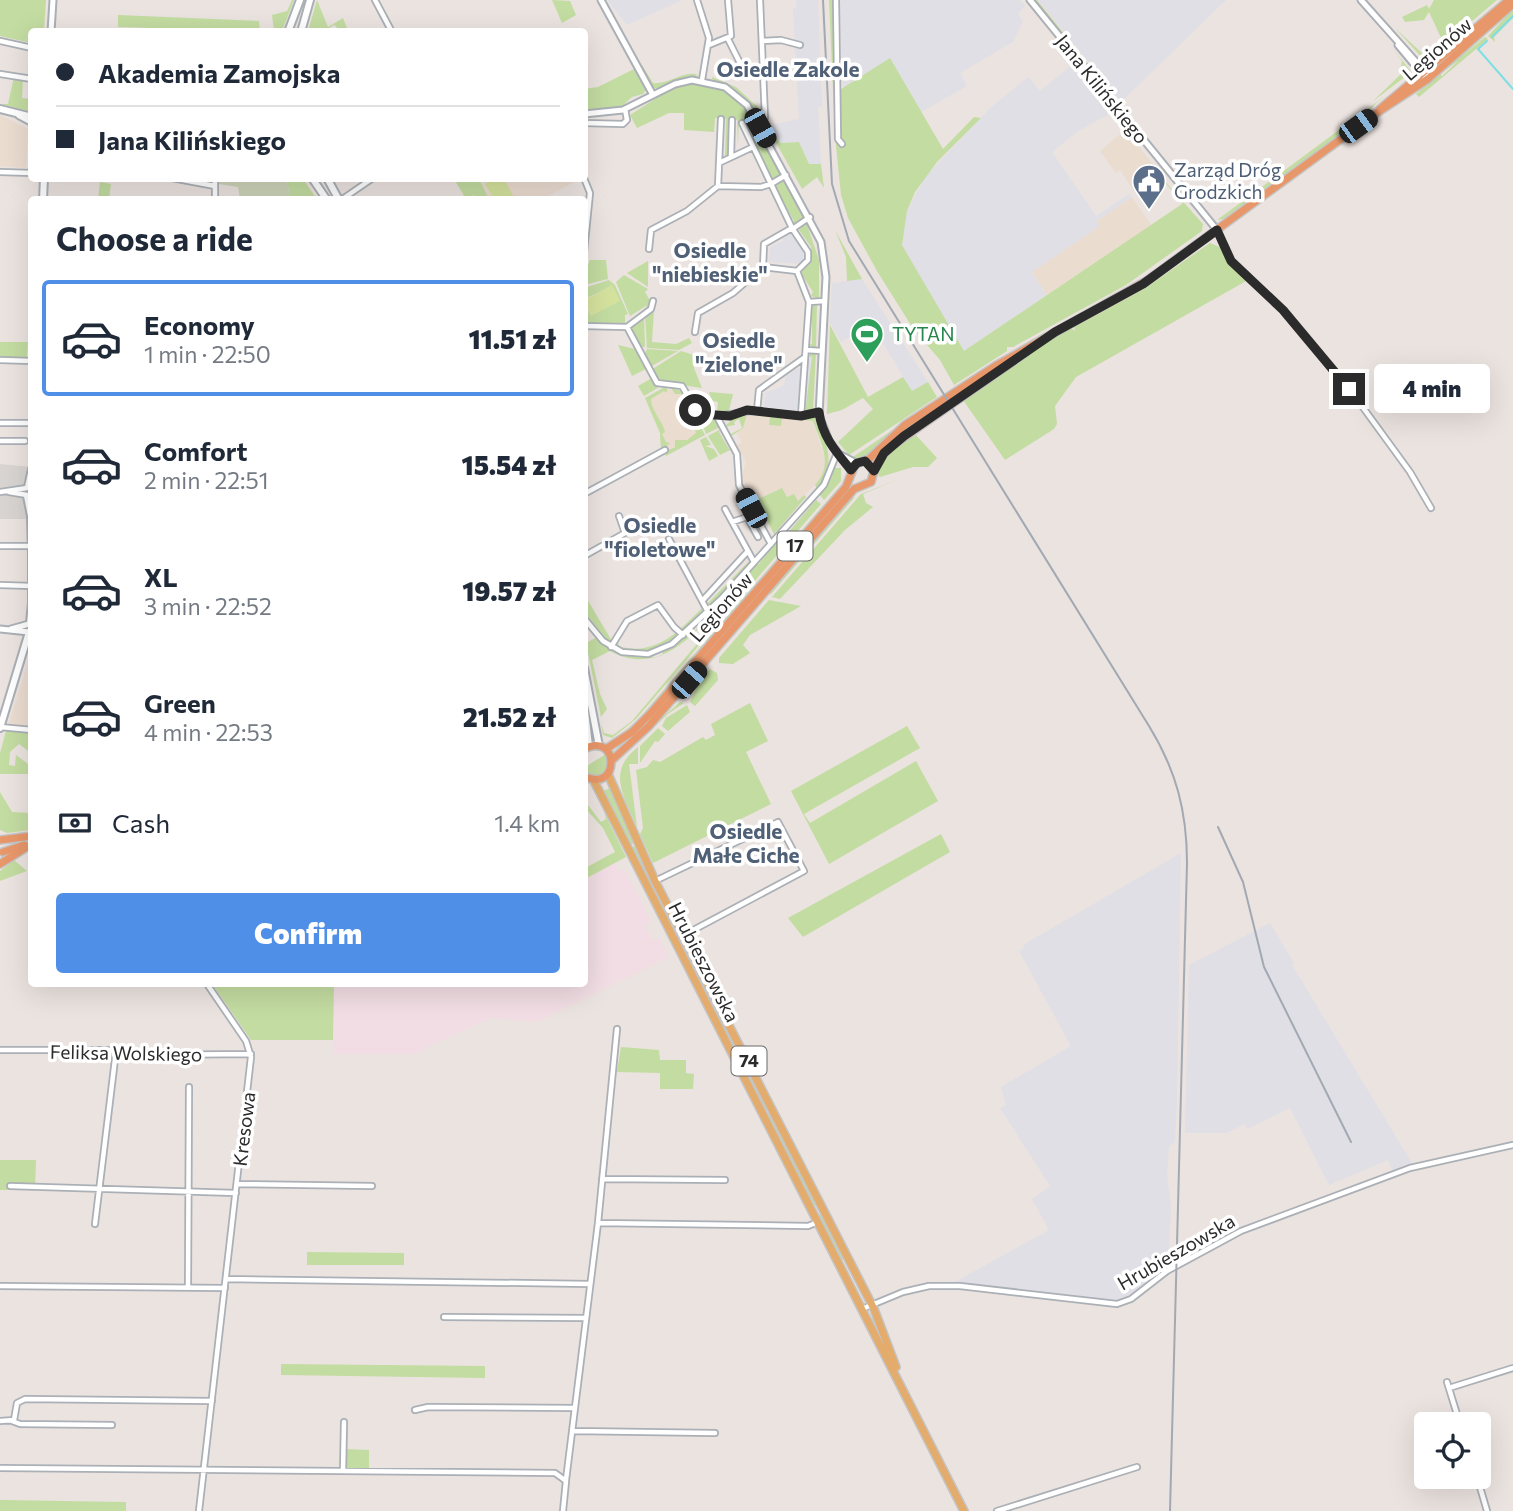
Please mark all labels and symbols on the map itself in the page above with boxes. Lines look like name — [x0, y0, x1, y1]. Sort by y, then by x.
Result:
street label: Legionów — [1397, 12, 1476, 85]
street label: Jana Kilińskiego — [1051, 30, 1153, 148]
district label: Osiedle Zakole — [716, 56, 860, 81]
car — [741, 105, 780, 151]
car — [1335, 105, 1382, 147]
place label: Zarząd Dróg Grodzkich — [1174, 158, 1281, 203]
public building icon: Zarząd Dróg Grodzkich — [1130, 162, 1168, 211]
district label: Osiedle "niebieskie" — [652, 237, 768, 286]
sports icon: TYTAN — [848, 315, 886, 364]
place label: TYTAN — [892, 322, 955, 345]
district label: Osiedle "zielone" — [695, 327, 783, 376]
callout: 4 min — [1374, 364, 1489, 414]
route end — [1333, 373, 1365, 405]
route start — [679, 394, 711, 426]
car — [732, 485, 771, 531]
district label: Osiedle "fioletowe" — [605, 512, 715, 561]
road number: 17 — [778, 532, 812, 560]
street label: Legionów — [684, 567, 757, 646]
car — [668, 657, 711, 703]
district label: Osiedle Małe Ciche — [692, 818, 800, 867]
street label: Hrubieszowska — [664, 898, 745, 1026]
street label: Feliksa Wolskiego — [50, 1040, 202, 1065]
road number: 74 — [732, 1046, 766, 1076]
street label: Kresowa — [228, 1090, 259, 1167]
street label: Hrubieszowska — [1113, 1209, 1239, 1294]

